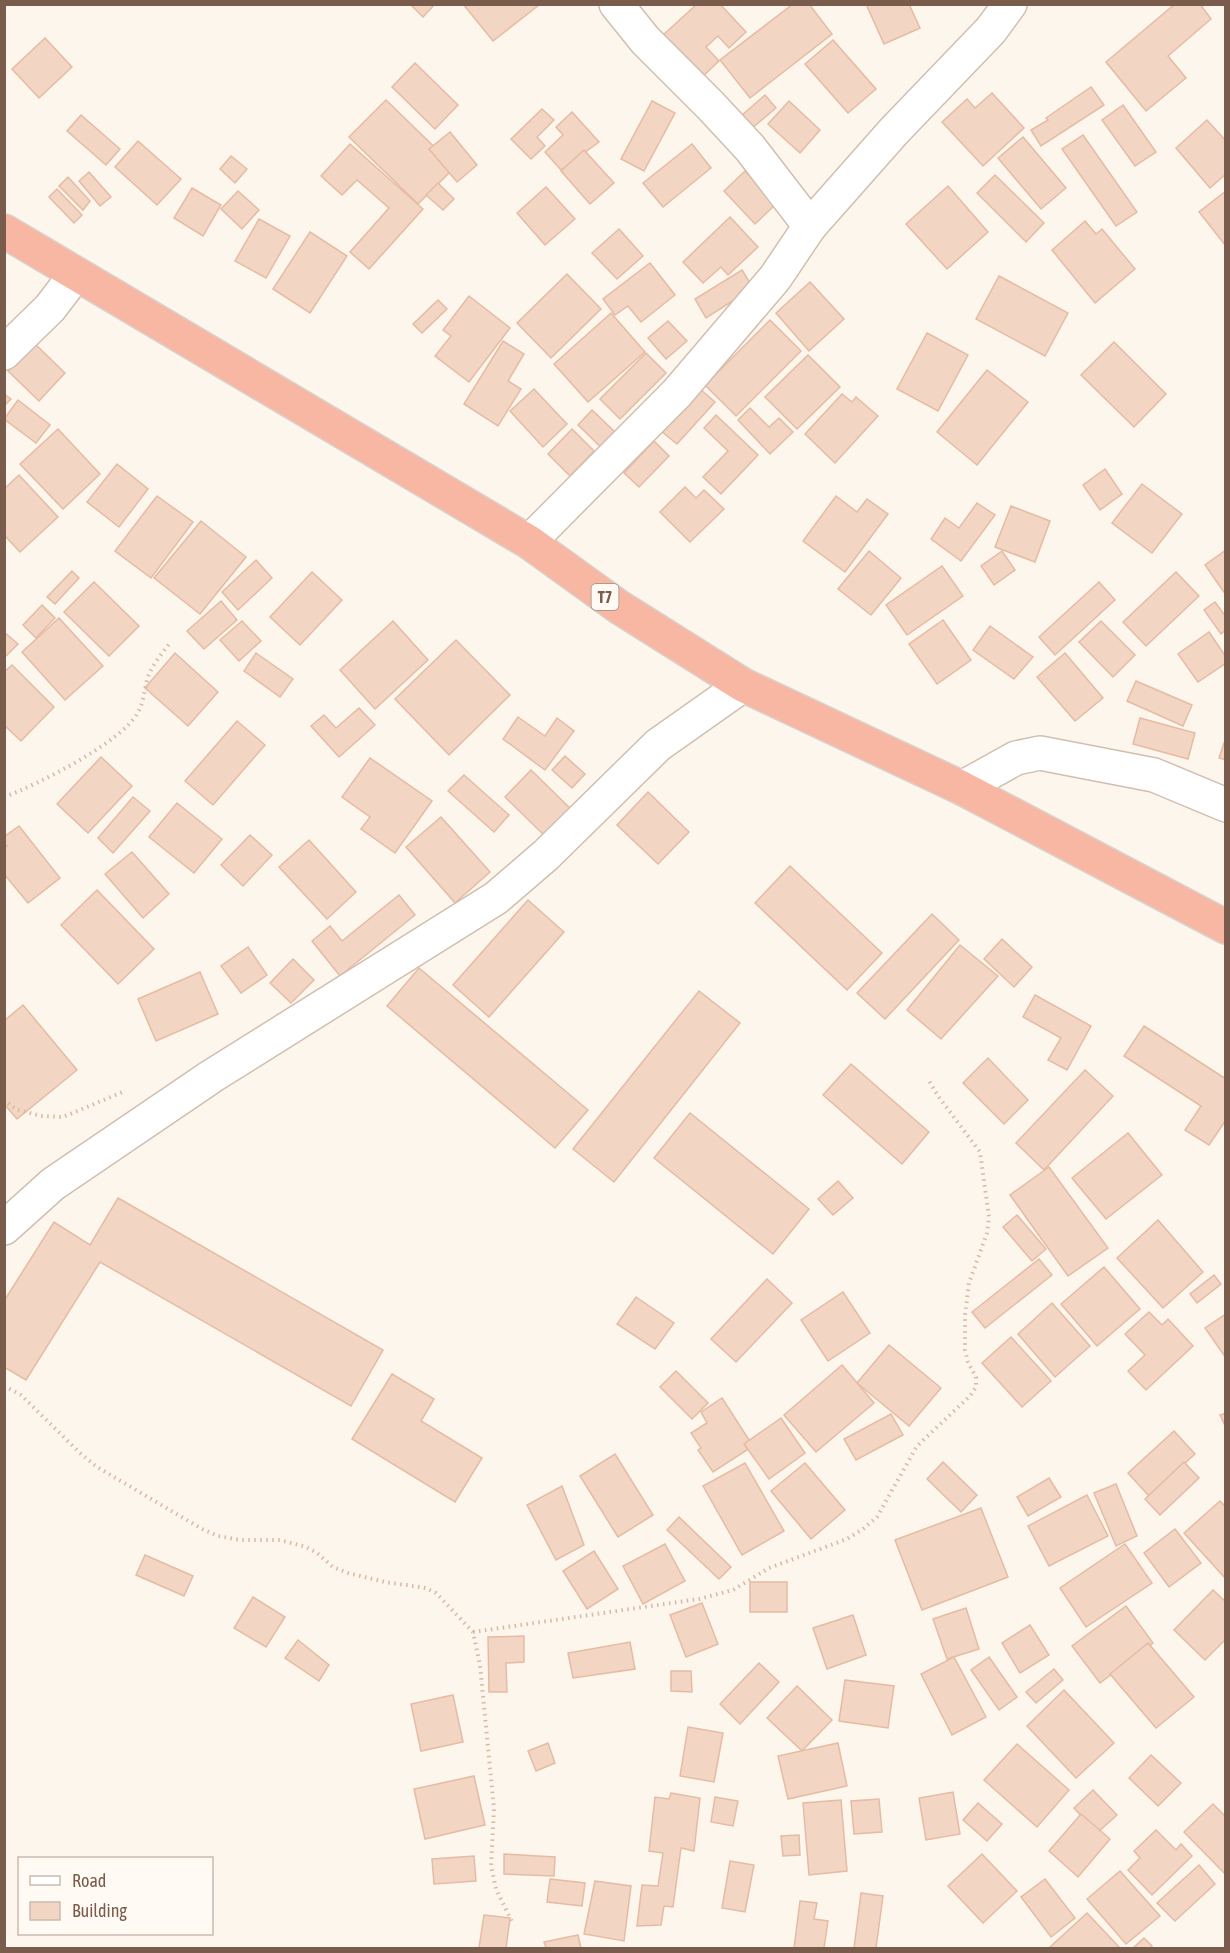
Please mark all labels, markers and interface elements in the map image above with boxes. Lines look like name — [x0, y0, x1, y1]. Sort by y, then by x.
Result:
road number: T7 — [592, 584, 618, 610]
legend — [18, 1857, 213, 1935]
text: Road — [72, 1870, 106, 1891]
text: Building — [72, 1900, 127, 1921]

